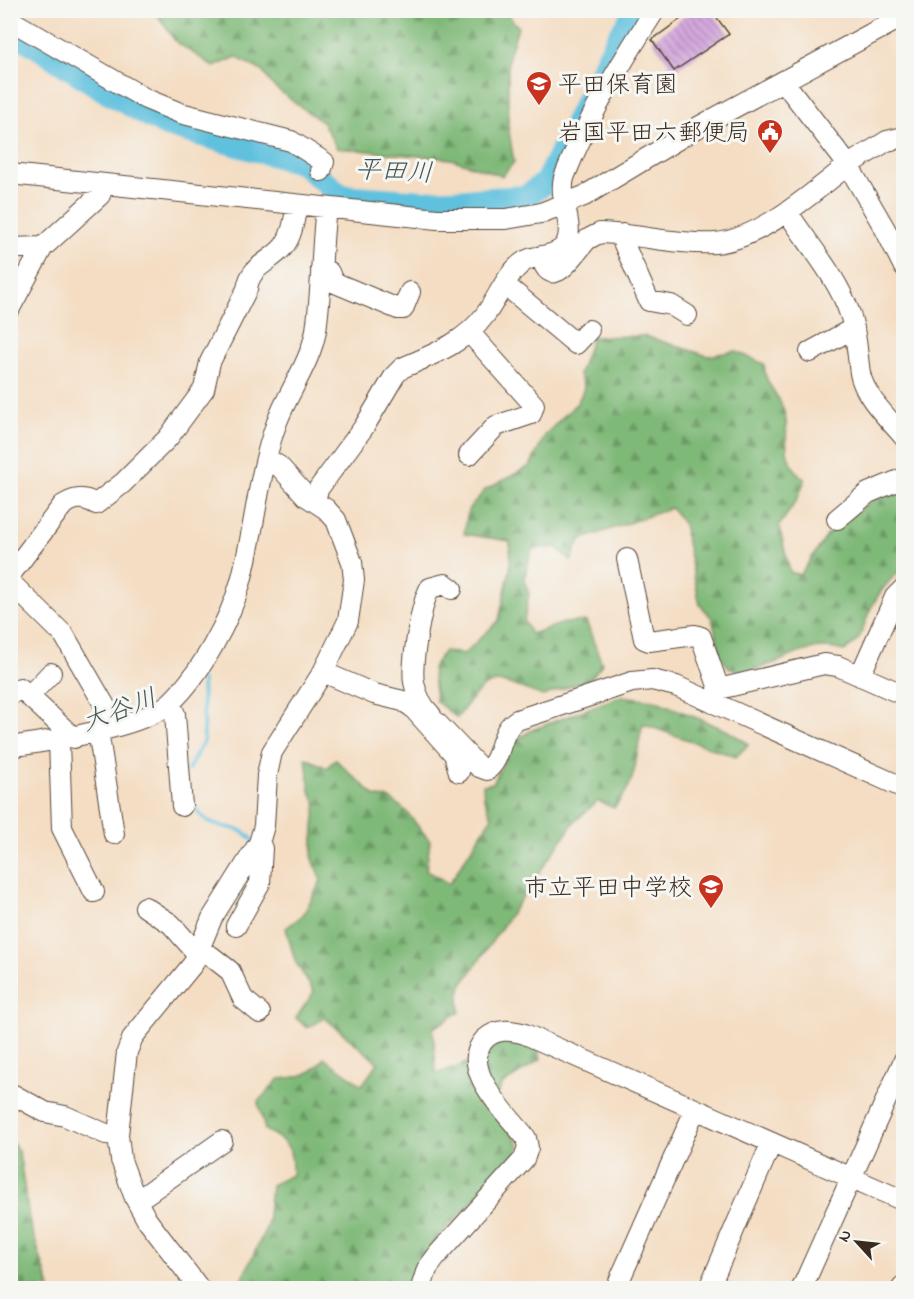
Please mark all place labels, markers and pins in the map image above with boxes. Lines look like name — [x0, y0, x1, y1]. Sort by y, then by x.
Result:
school or university icon: 平田保育園 — [524, 69, 554, 107]
place label: 平田保育園 — [558, 69, 678, 104]
place label: 岩国平田六郵便局 — [558, 117, 750, 152]
public building icon: 岩国平田六郵便局 — [755, 117, 785, 155]
place label: 市立平田中学校 — [524, 872, 692, 907]
school or university icon: 市立平田中学校 — [696, 872, 726, 910]

